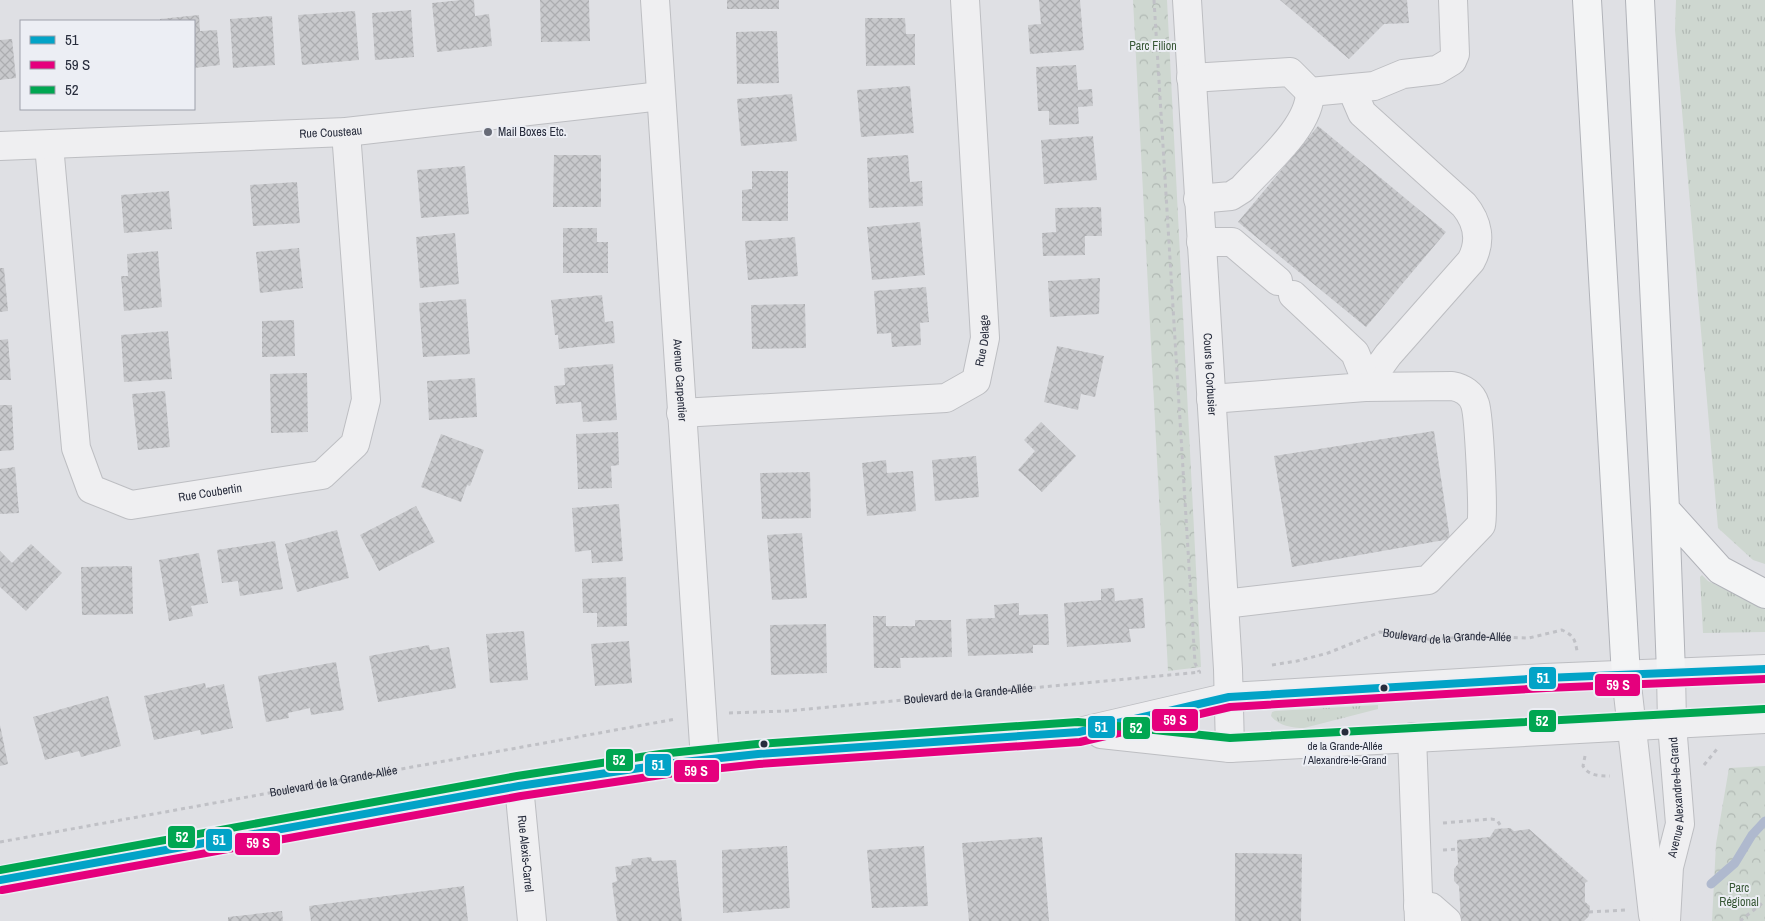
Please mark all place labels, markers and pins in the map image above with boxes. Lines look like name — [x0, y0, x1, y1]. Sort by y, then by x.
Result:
place label: Mail Boxes Etc. — [498, 124, 566, 140]
marker: Mail Boxes Etc. — [482, 126, 494, 138]
unlabelled marker — [1379, 683, 1389, 693]
marker: de la Grande-Allée / Alexandre-le-Grand — [1340, 727, 1350, 737]
unlabelled marker — [759, 739, 769, 749]
place label: de la Grande-Allée / Alexandre-le-Grand — [1303, 739, 1387, 767]

